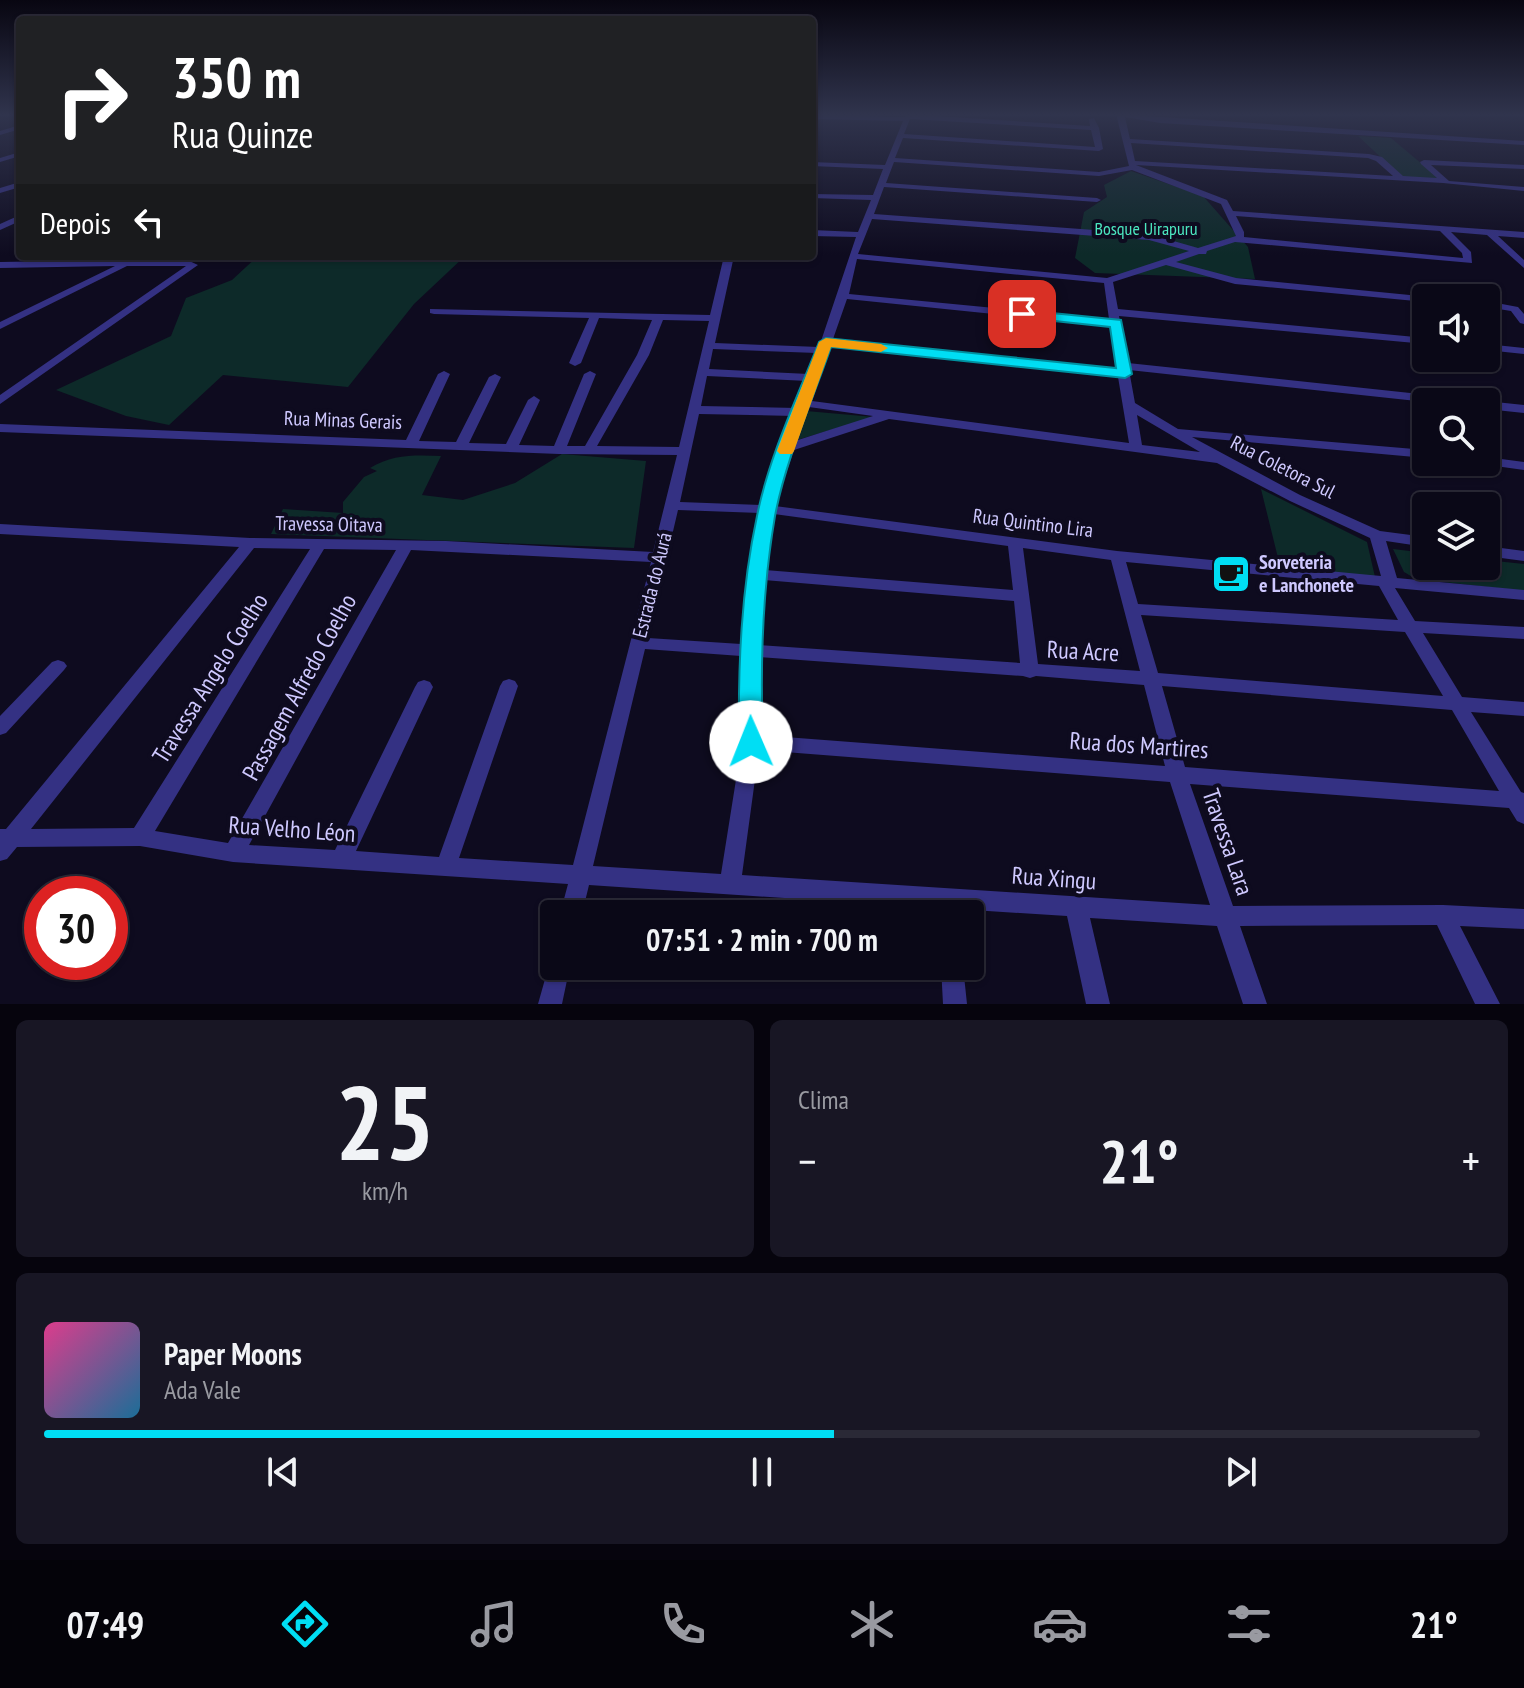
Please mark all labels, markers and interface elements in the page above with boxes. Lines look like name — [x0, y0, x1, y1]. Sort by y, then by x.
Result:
text: 350 m — [172, 41, 301, 113]
icon: right — [40, 48, 144, 152]
text: Rua Quinze — [172, 111, 313, 158]
icon: left — [127, 200, 171, 244]
text: Depois — [40, 203, 111, 242]
park label: Bosque Uirapuru — [1095, 217, 1197, 240]
pin — [988, 280, 1056, 348]
map controls — [1412, 284, 1500, 580]
button: sound — [1412, 284, 1500, 372]
icon: arrive — [1000, 292, 1044, 336]
button: search — [1412, 388, 1500, 476]
street label: Rua Minas Gerais — [284, 405, 403, 435]
street label: Rua Coletora Sul — [1226, 429, 1340, 505]
button: layers — [1412, 492, 1500, 580]
street label: Rua Quintino Lira — [971, 503, 1095, 543]
street label: Travessa Oitava — [275, 510, 383, 538]
street label: Estrada do Aurá — [626, 530, 678, 640]
place label: Sorveteria e Lanchonete — [1259, 549, 1354, 598]
cafe icon: Sorveteria e Lanchonete — [1210, 553, 1252, 595]
street label: Travessa Angelo Coelho — [145, 587, 275, 769]
street label: Passagem Alfredo Coelho — [235, 588, 363, 786]
street label: Rua Acre — [1046, 634, 1120, 668]
position arrow — [709, 700, 793, 784]
street label: Rua dos Martires — [1069, 725, 1209, 765]
street label: Travessa Lara — [1195, 785, 1261, 899]
street label: Rua Velho Léon — [228, 809, 356, 849]
street label: Rua Xingu — [1011, 860, 1097, 896]
speed limit sign: 30 — [24, 876, 128, 980]
text: 07:51 · 2 min · 700 m — [646, 920, 878, 959]
text: 25 — [335, 1054, 435, 1189]
text: Clima — [798, 1083, 849, 1116]
text: 21° — [1099, 1122, 1179, 1200]
text: − — [798, 1132, 816, 1189]
text: + — [1462, 1132, 1480, 1189]
text: km/h — [362, 1174, 408, 1207]
text: Paper Moons — [164, 1334, 302, 1373]
text: Ada Vale — [164, 1373, 241, 1406]
icon: previous — [261, 1450, 305, 1494]
icon: pause — [740, 1450, 784, 1494]
icon: next — [1219, 1450, 1263, 1494]
icon: directions — [277, 1596, 333, 1652]
icon: music — [466, 1596, 522, 1652]
icon: phone — [655, 1596, 711, 1652]
icon: climate — [844, 1596, 900, 1652]
icon: car — [1032, 1596, 1088, 1652]
icon: filters — [1221, 1596, 1277, 1652]
text: 07:49 — [66, 1601, 144, 1648]
text: 21° — [1410, 1601, 1458, 1648]

